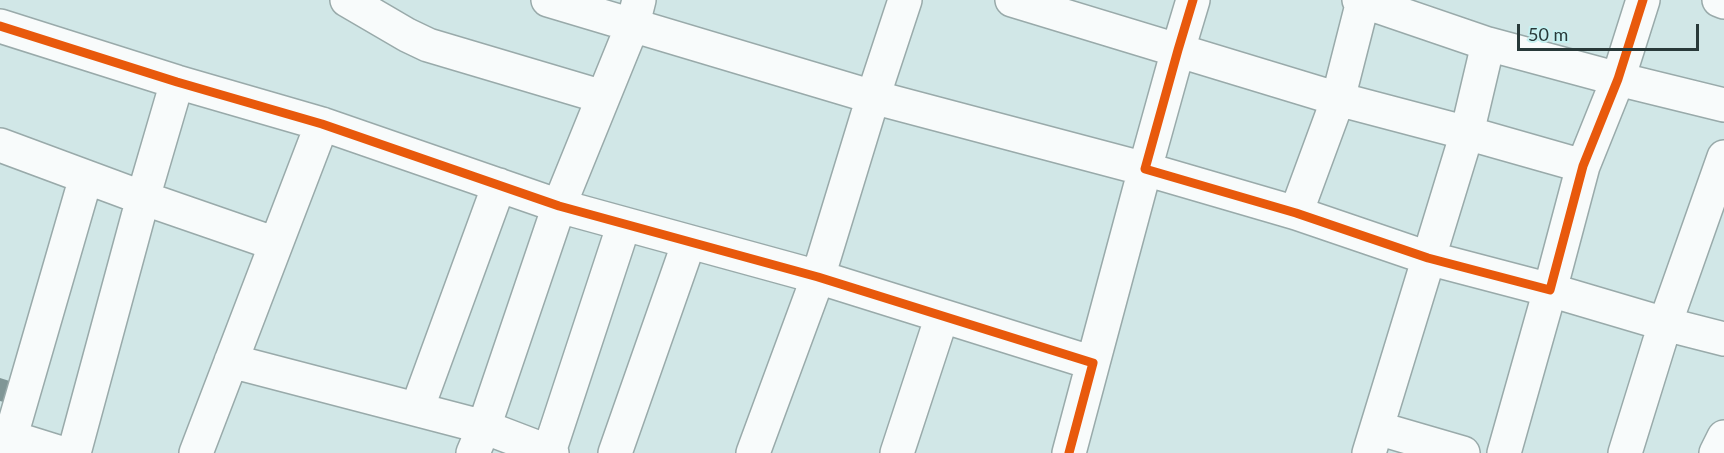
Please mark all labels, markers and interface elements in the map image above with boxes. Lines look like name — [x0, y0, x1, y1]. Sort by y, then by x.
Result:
scale bar — [1520, 12, 1702, 50]
text: 50 m — [1528, 23, 1568, 45]

